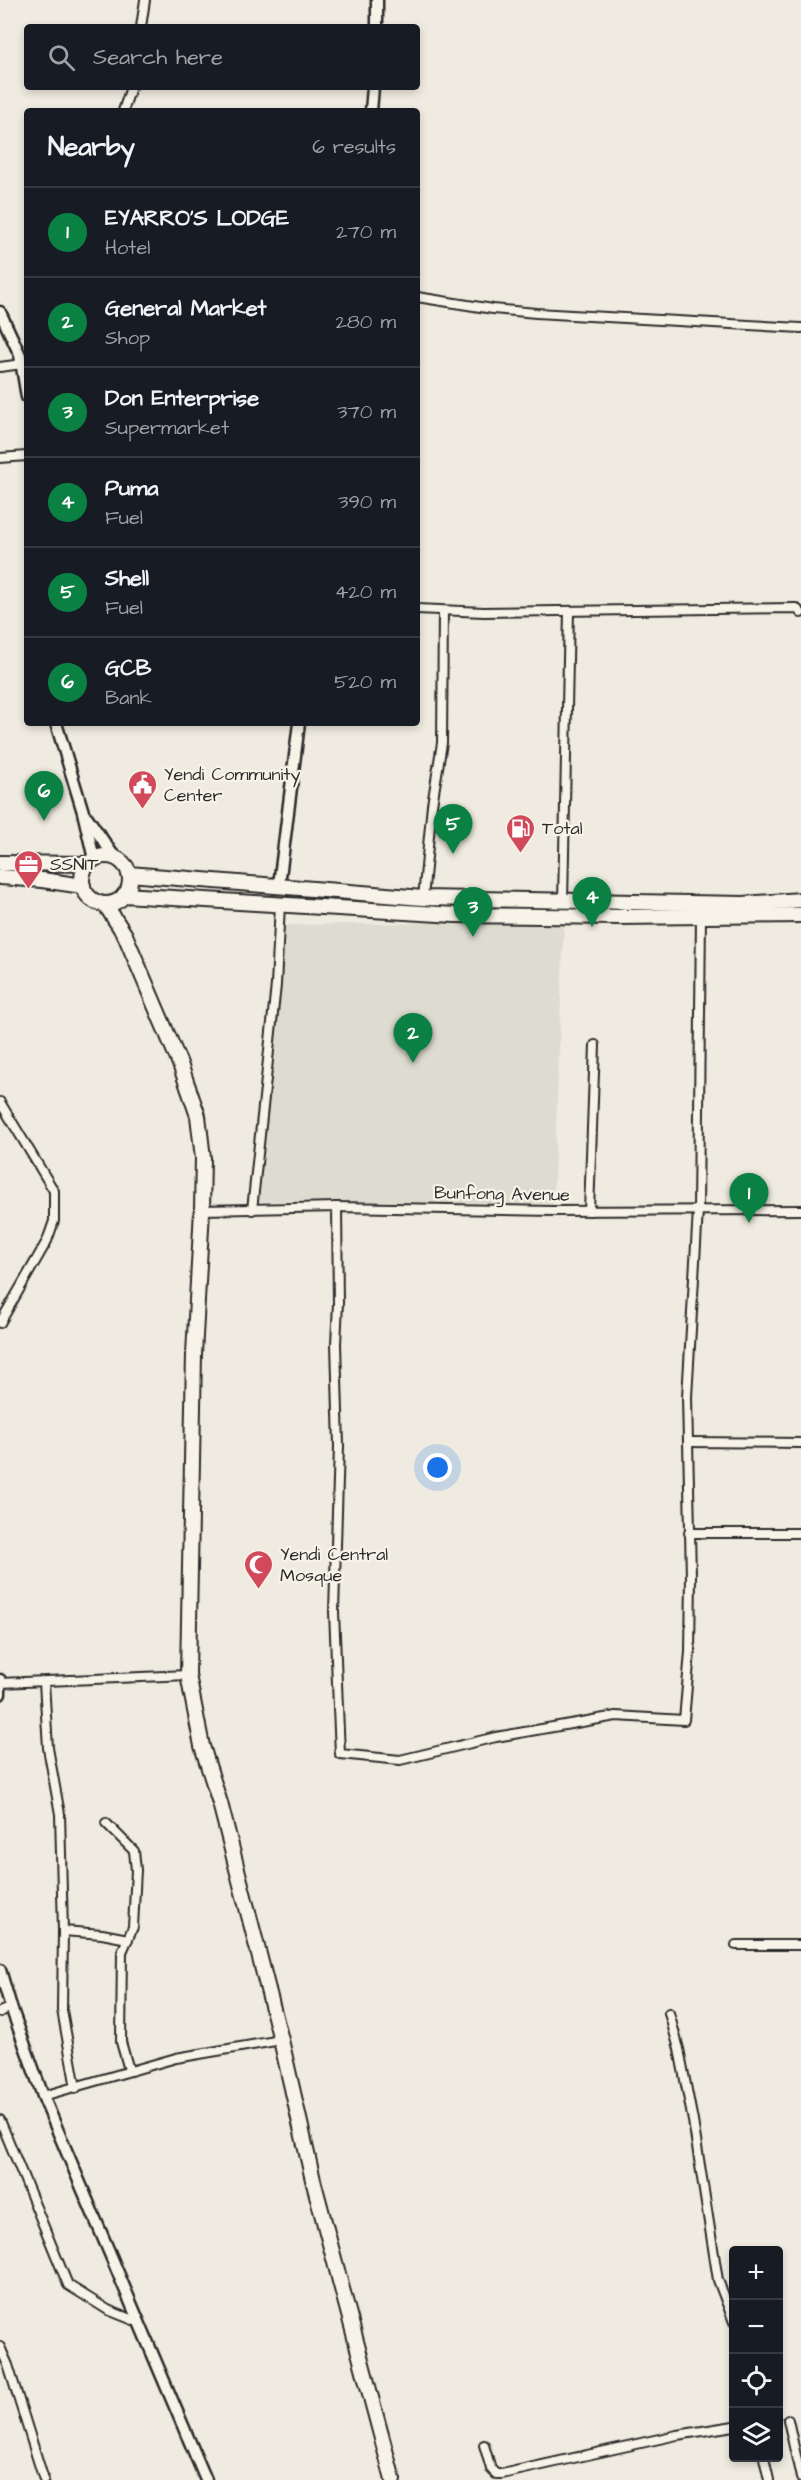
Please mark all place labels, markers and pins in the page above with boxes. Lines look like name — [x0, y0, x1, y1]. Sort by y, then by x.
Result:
place label: Yendi Community Center — [164, 762, 301, 808]
public building icon: Yendi Community Center — [127, 768, 159, 810]
pin: 6 — [24, 772, 63, 821]
pin: 5 — [434, 804, 472, 854]
fuel station icon: Total — [505, 812, 537, 854]
place label: Total — [542, 816, 583, 841]
office icon: SSNIT — [13, 848, 45, 890]
place label: SSNIT — [50, 852, 99, 877]
pin: 4 — [572, 878, 612, 927]
pin: 3 — [454, 888, 492, 937]
pin: 2 — [394, 1014, 432, 1063]
pin: 1 — [730, 1174, 768, 1223]
place label: Yendi Central Mosque — [280, 1542, 388, 1588]
mosque icon: Yendi Central Mosque — [243, 1548, 275, 1590]

